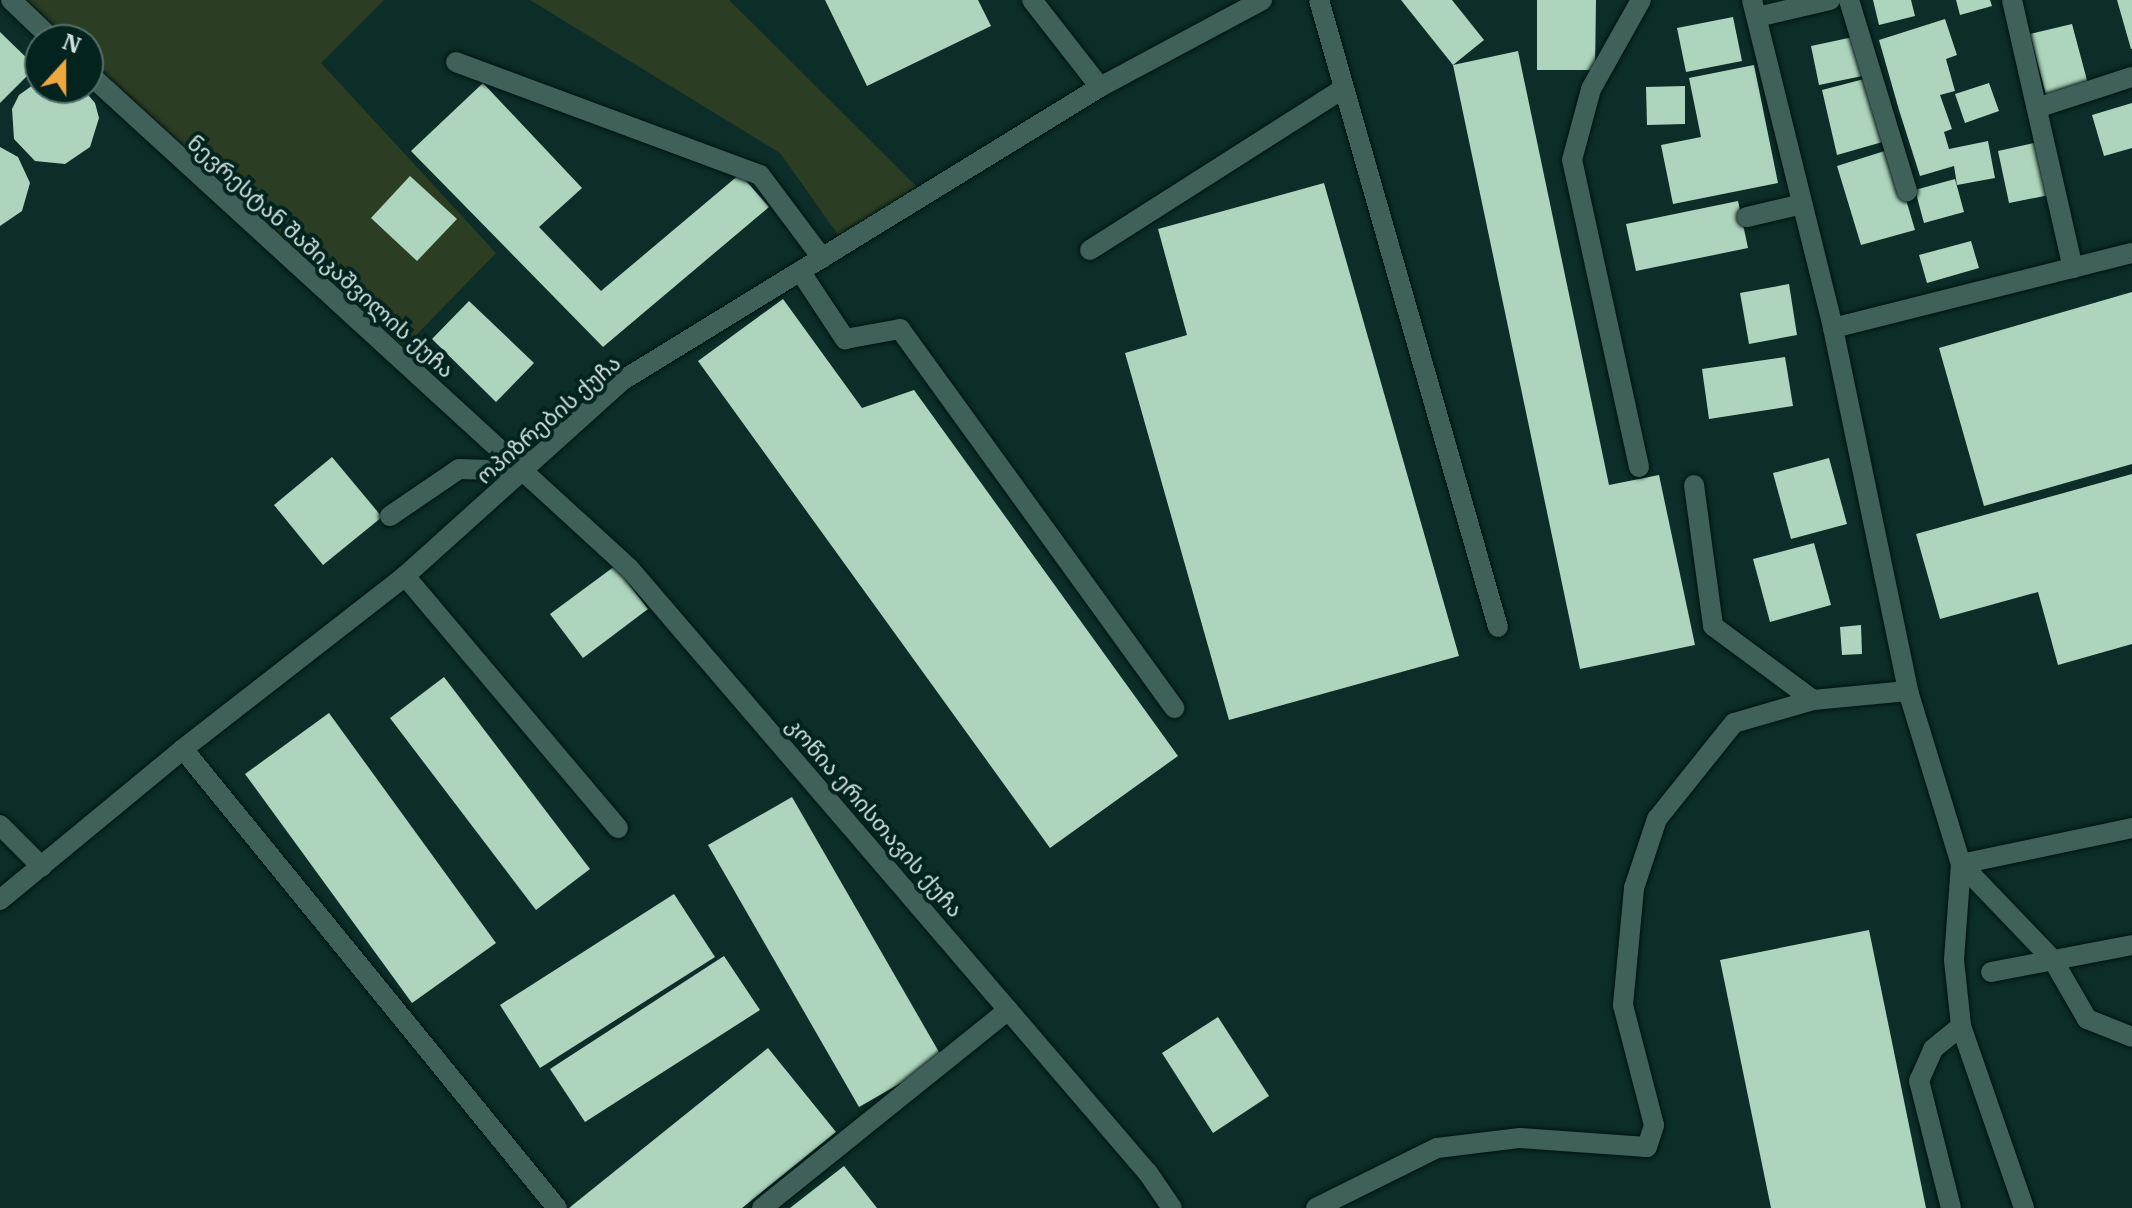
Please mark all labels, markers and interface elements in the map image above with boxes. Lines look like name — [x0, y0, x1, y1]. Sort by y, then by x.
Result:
north arrow — [24, 24, 104, 104]
text: N — [59, 26, 85, 60]
street label: ნევრესტან შაშიკაშვილის ქუჩა — [182, 129, 460, 383]
street label: ოპიზრების ქუჩა — [470, 349, 626, 489]
street label: კოწია ერისთავის ქუჩა — [781, 712, 969, 922]

